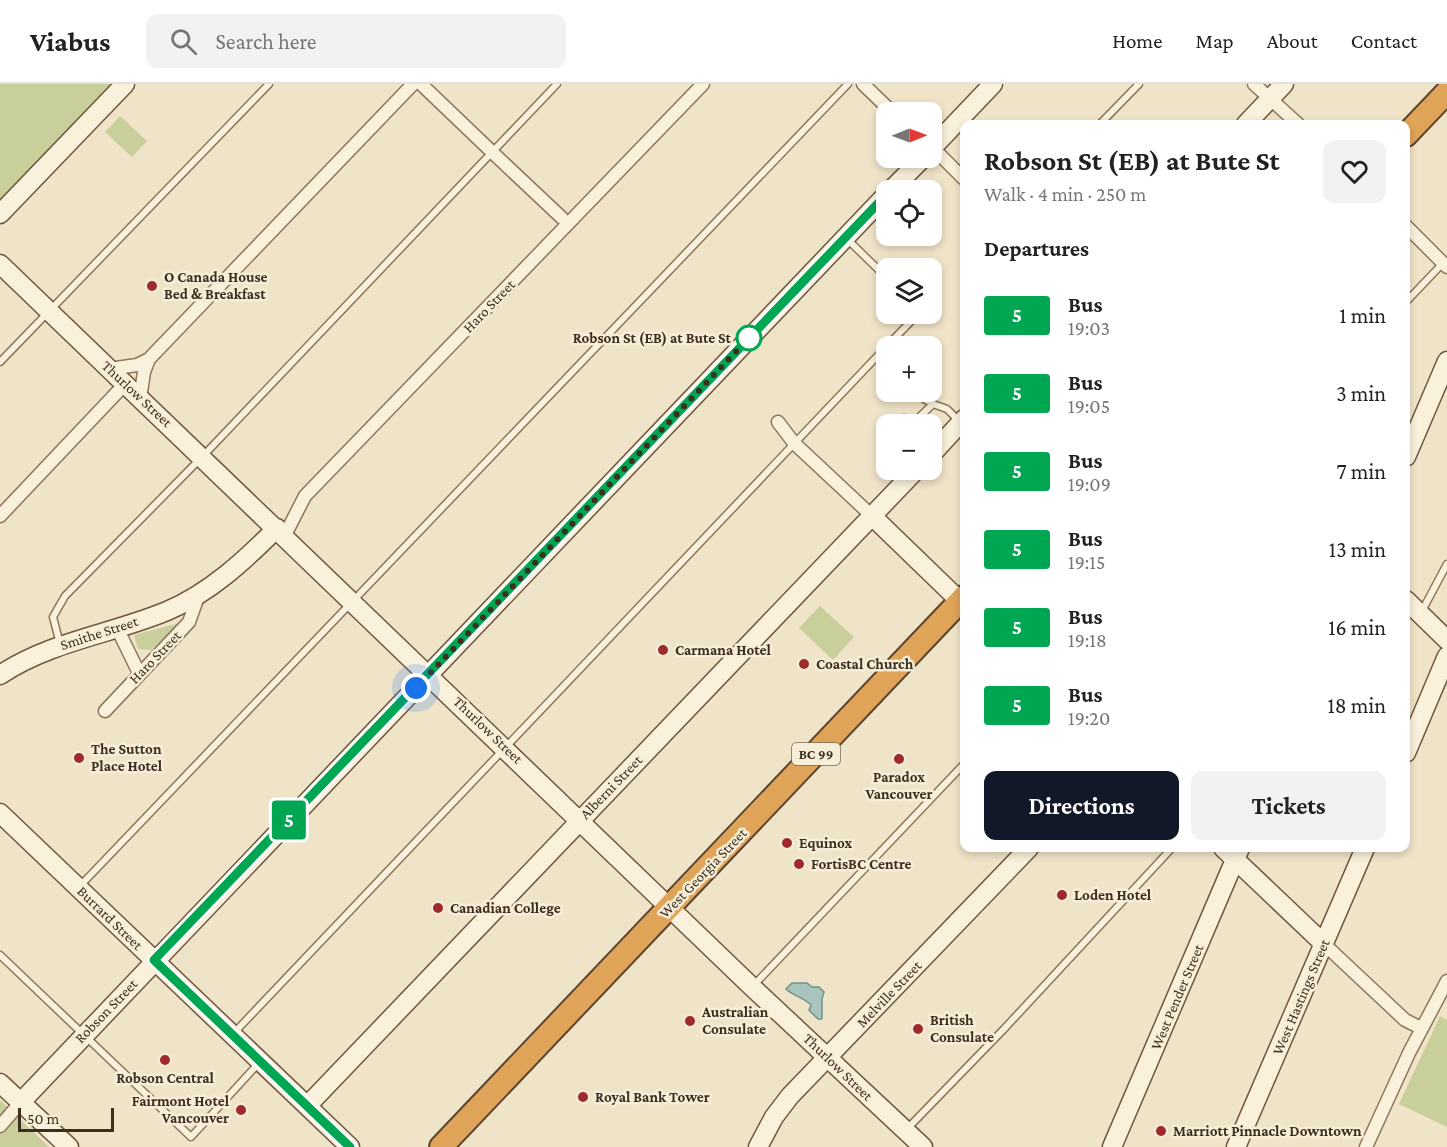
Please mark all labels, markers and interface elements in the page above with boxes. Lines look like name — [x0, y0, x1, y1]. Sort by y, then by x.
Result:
search box — [146, 14, 566, 68]
icon: search — [167, 25, 200, 58]
text: Viabus — [30, 26, 110, 57]
text: Search here — [215, 29, 316, 54]
text: Home — [1112, 29, 1162, 53]
text: Map — [1195, 29, 1234, 53]
text: About — [1267, 29, 1318, 53]
text: Contact — [1351, 29, 1417, 53]
north arrow — [876, 102, 942, 168]
map controls — [876, 102, 942, 480]
button: heart — [1323, 140, 1386, 203]
text: Robson St (EB) at Bute St — [984, 145, 1280, 176]
button: locate — [876, 180, 942, 246]
text: Walk · 4 min · 250 m — [984, 183, 1146, 205]
text: Departures — [984, 236, 1089, 261]
button: layers — [876, 258, 942, 324]
place label: O Canada House Bed & Breakfast — [164, 269, 268, 302]
street label: Haro Street — [460, 276, 519, 336]
marker: O Canada House Bed & Breakfast — [145, 279, 159, 293]
text: Bus — [1068, 292, 1102, 317]
text: 5 — [1012, 303, 1022, 327]
text: 1 min — [1339, 303, 1386, 328]
text: 19:03 — [1068, 317, 1110, 339]
marker: Robson St (EB) at Bute St — [736, 325, 762, 351]
place label: Robson St (EB) at Bute St — [573, 330, 732, 347]
button: + — [876, 336, 942, 402]
street label: Thurlow Street — [99, 358, 176, 431]
text: Bus — [1068, 370, 1102, 395]
text: 5 — [1012, 381, 1022, 405]
text: 3 min — [1336, 381, 1386, 406]
text: 19:05 — [1068, 395, 1110, 417]
button: − — [876, 414, 942, 480]
text: Bus — [1068, 448, 1102, 473]
text: 5 — [1012, 459, 1022, 483]
text: 7 min — [1336, 459, 1386, 484]
text: 19:09 — [1068, 473, 1111, 495]
text: Bus — [1068, 526, 1102, 551]
text: 5 — [1012, 537, 1022, 561]
text: 13 min — [1329, 537, 1386, 562]
text: 19:15 — [1068, 551, 1105, 573]
text: Bus — [1068, 604, 1102, 629]
street label: Smithe Street — [58, 613, 141, 653]
text: 5 — [1012, 615, 1022, 639]
text: 16 min — [1328, 615, 1386, 640]
street label: Haro Street — [126, 627, 185, 687]
text: 19:18 — [1068, 629, 1107, 651]
place label: Carmana Hotel — [675, 642, 771, 658]
marker: Carmana Hotel — [656, 643, 670, 657]
place label: Coastal Church — [816, 656, 914, 672]
marker: Coastal Church — [797, 657, 811, 671]
your location — [401, 673, 431, 703]
text: Bus — [1068, 682, 1102, 707]
street label: Thurlow Street — [450, 693, 527, 768]
text: 5 — [1012, 693, 1022, 717]
text: 18 min — [1327, 693, 1386, 718]
text: 19:20 — [1068, 707, 1110, 729]
place label: The Sutton Place Hotel — [91, 741, 163, 774]
road number: BC 99 — [792, 743, 840, 765]
marker: The Sutton Place Hotel — [72, 751, 86, 765]
street label: Alberni Street — [577, 751, 646, 822]
marker: Paradox Vancouver — [892, 752, 906, 766]
place label: Paradox Vancouver — [864, 769, 933, 802]
button: Directions — [984, 771, 1179, 840]
button: Tickets — [1191, 771, 1386, 840]
line badge: 5 — [270, 800, 308, 840]
text: 5 — [284, 808, 294, 832]
street label: West Georgia Street — [656, 824, 751, 922]
place label: Equinox — [799, 835, 853, 851]
marker: Equinox — [780, 836, 794, 850]
place label: FortisBC Centre — [811, 856, 912, 872]
marker: FortisBC Centre — [792, 857, 806, 871]
street label: Burrard Street — [74, 883, 147, 954]
place label: Loden Hotel — [1074, 887, 1152, 903]
marker: Loden Hotel — [1055, 888, 1069, 902]
place label: Canadian College — [450, 900, 561, 916]
marker: Canadian College — [431, 901, 445, 915]
street label: West Hastings Street — [1269, 936, 1334, 1058]
street label: West Pender Street — [1148, 941, 1207, 1052]
street label: Melville Street — [853, 957, 925, 1031]
street label: Robson Street — [72, 975, 141, 1046]
place label: Australian Consulate — [701, 1004, 769, 1037]
place label: British Consulate — [930, 1012, 994, 1045]
marker: Australian Consulate — [683, 1014, 697, 1028]
marker: British Consulate — [911, 1022, 925, 1036]
street label: Thurlow Street — [800, 1030, 877, 1105]
marker: Robson Central — [158, 1053, 172, 1067]
place label: Robson Central — [116, 1070, 214, 1086]
place label: Royal Bank Tower — [595, 1089, 710, 1105]
marker: Royal Bank Tower — [576, 1090, 590, 1104]
place label: Fairmont Hotel Vancouver — [132, 1093, 230, 1126]
marker: Fairmont Hotel Vancouver — [234, 1103, 248, 1117]
scale bar — [18, 1105, 114, 1132]
text: 50 m — [27, 1110, 59, 1127]
place label: Marriott Pinnacle Downtown — [1173, 1123, 1362, 1139]
marker: Marriott Pinnacle Downtown — [1154, 1124, 1168, 1138]

